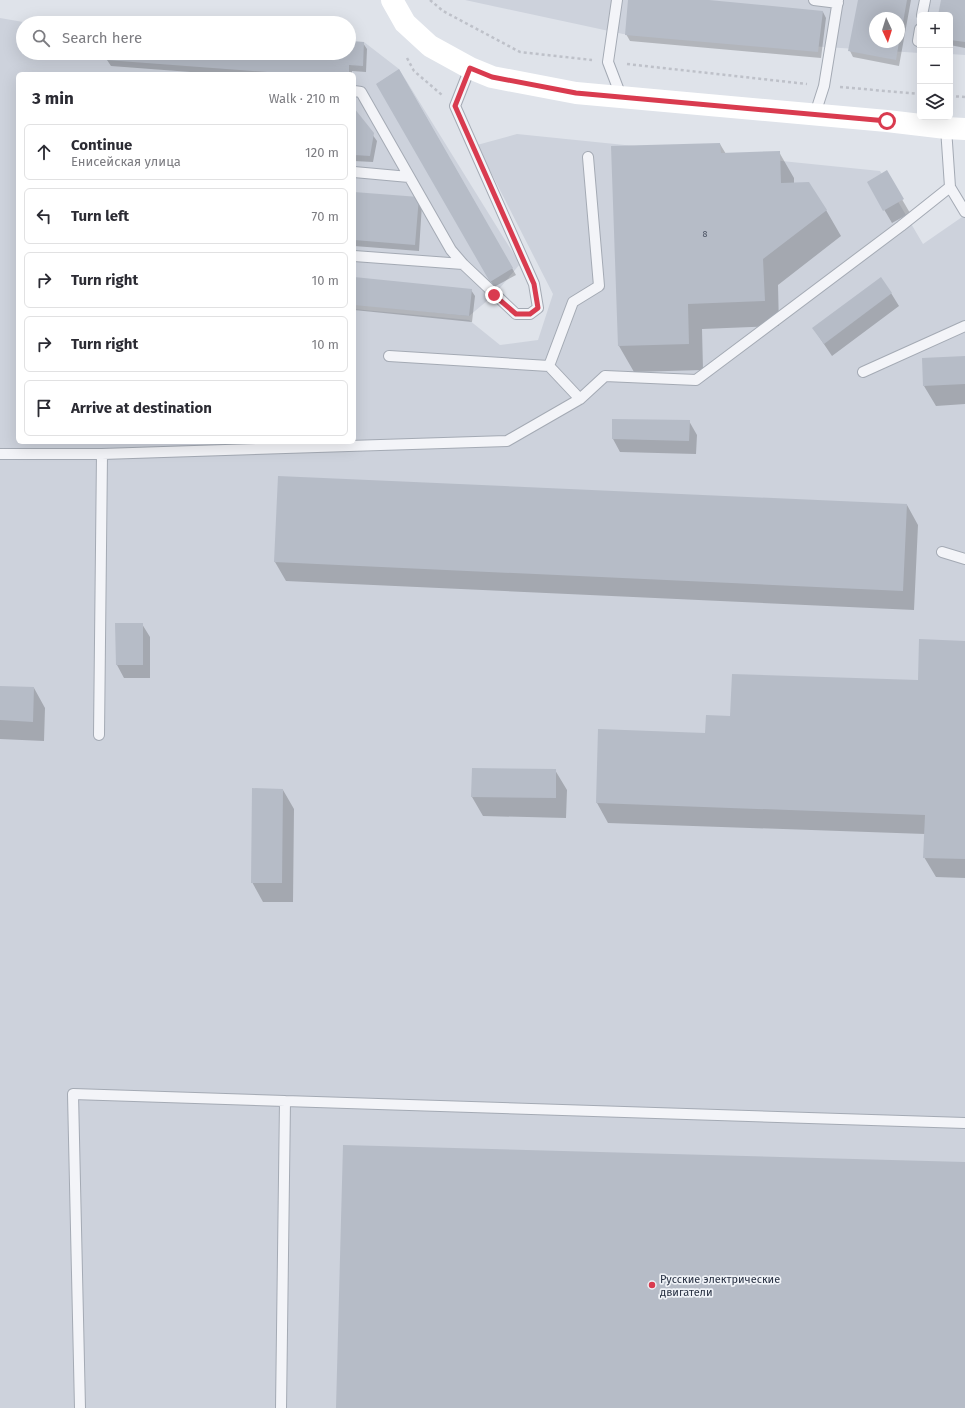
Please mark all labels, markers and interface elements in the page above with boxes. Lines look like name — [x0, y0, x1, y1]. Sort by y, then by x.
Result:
north arrow — [869, 12, 905, 48]
map controls — [917, 12, 953, 120]
button: + — [917, 12, 953, 48]
search box — [16, 16, 356, 60]
icon: search — [30, 27, 52, 49]
text: Search here — [62, 29, 142, 47]
button: − — [917, 48, 953, 84]
button: layers — [917, 84, 953, 120]
text: 3 min — [32, 88, 74, 109]
text: Walk · 210 m — [269, 91, 340, 106]
route start — [878, 112, 896, 130]
text: Continue — [71, 136, 132, 154]
icon: ahead — [33, 141, 55, 163]
text: 120 m — [305, 145, 339, 160]
text: Енисейская улица — [71, 154, 181, 169]
icon: left — [33, 205, 55, 227]
text: Turn left — [71, 207, 129, 225]
text: 70 m — [312, 209, 339, 224]
house number: 8 — [703, 229, 708, 239]
icon: right — [33, 269, 55, 291]
text: Turn right — [71, 271, 138, 289]
text: 10 m — [312, 273, 339, 288]
route end — [485, 286, 503, 304]
icon: right — [33, 333, 55, 355]
text: Turn right — [71, 335, 138, 353]
text: 10 m — [312, 337, 339, 352]
icon: arrive — [33, 397, 55, 419]
text: Arrive at destination — [71, 399, 212, 417]
place label: Русские электрические двигатели — [660, 1273, 780, 1299]
marker: Русские электрические двигатели — [647, 1280, 657, 1290]

